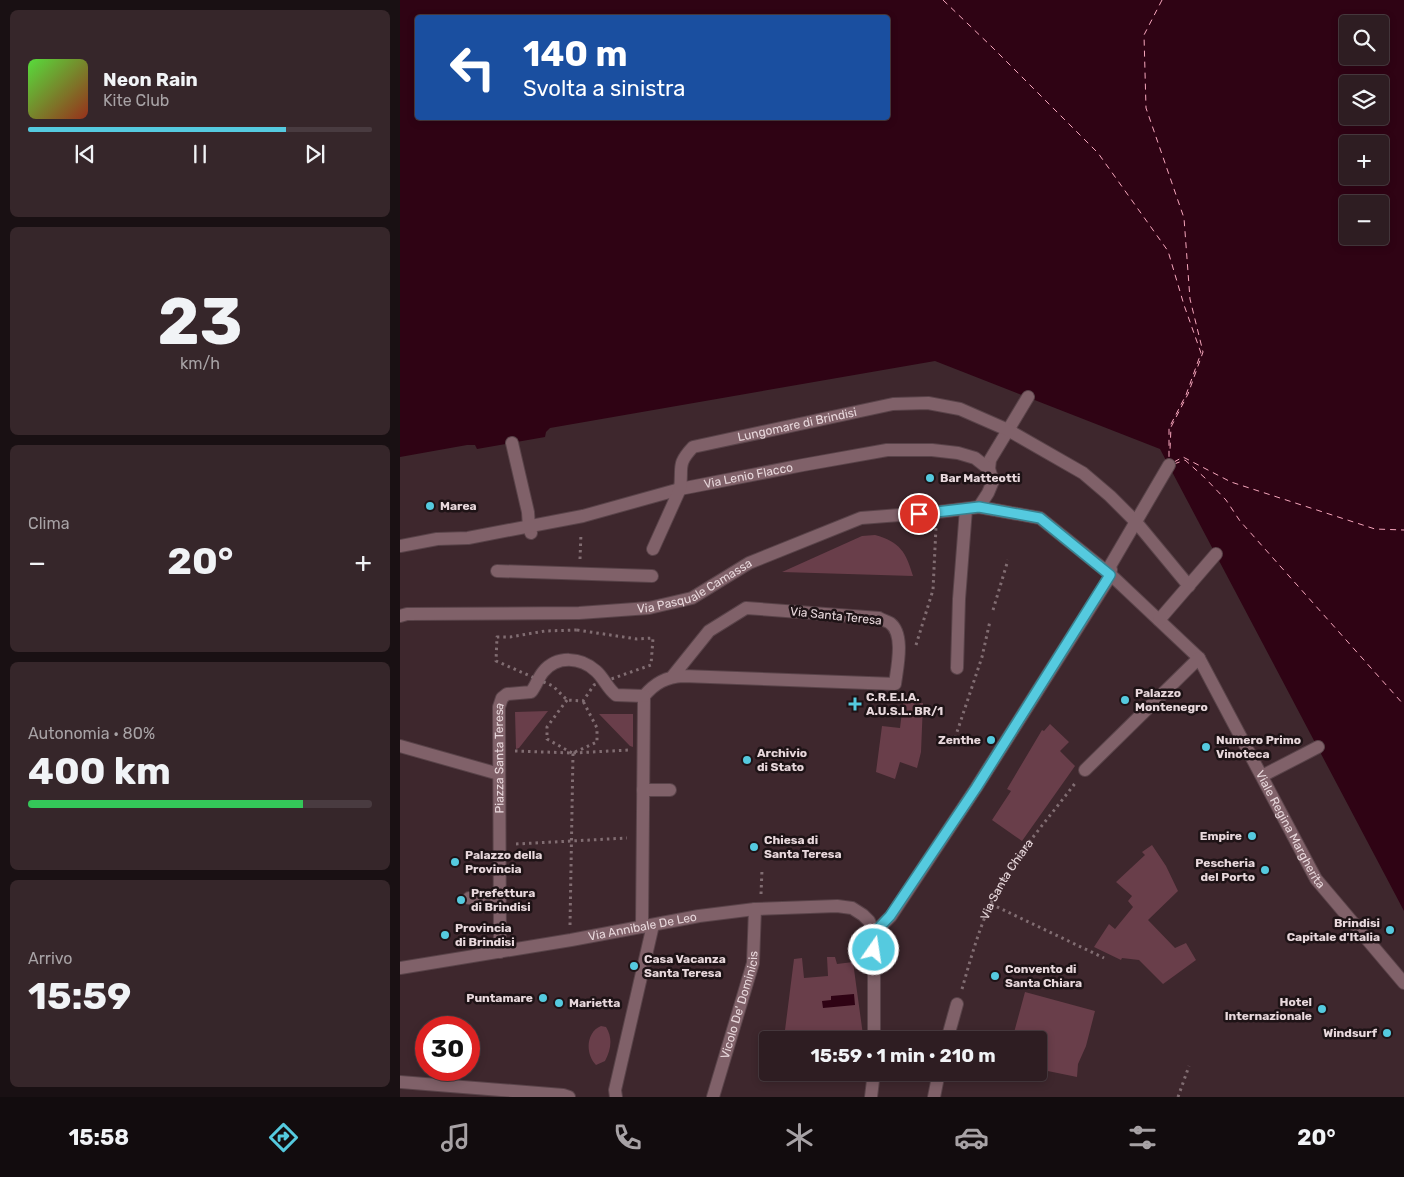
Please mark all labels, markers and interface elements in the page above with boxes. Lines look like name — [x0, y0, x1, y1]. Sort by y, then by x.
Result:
map controls — [1339, 15, 1389, 245]
button: search — [1339, 15, 1389, 65]
text: 140 m — [523, 33, 628, 75]
icon: left — [440, 35, 505, 100]
text: Neon Rain — [103, 68, 198, 91]
text: Svolta a sinistra — [523, 75, 685, 102]
button: layers — [1339, 75, 1389, 125]
text: Kite Club — [103, 91, 169, 110]
button: + — [1339, 135, 1389, 185]
icon: previous — [71, 140, 99, 168]
icon: pause — [186, 140, 214, 168]
icon: next — [301, 140, 329, 168]
button: − — [1339, 195, 1389, 245]
text: 23 — [157, 283, 243, 360]
text: km/h — [180, 354, 220, 373]
street label: Lungomare di Brindisi — [736, 405, 858, 444]
street label: Via Lenio Flacco — [703, 460, 794, 491]
place label: Bar Matteotti — [940, 471, 1021, 485]
marker: Bar Matteotti — [924, 472, 936, 484]
pin — [898, 493, 940, 535]
place label: Marea — [440, 499, 477, 513]
marker: Marea — [424, 500, 436, 512]
icon: arrive — [905, 500, 933, 528]
text: Clima — [28, 514, 69, 533]
text: 20° — [167, 538, 233, 584]
text: − — [28, 546, 46, 579]
text: + — [355, 546, 372, 579]
street label: Via Pasquale Camassa — [637, 556, 754, 616]
street label: Via Santa Teresa — [790, 604, 882, 628]
place label: Palazzo Montenegro — [1135, 686, 1208, 714]
place label: C.R.E.I.A. A.U.S.L. BR/1 — [866, 690, 943, 718]
marker: Palazzo Montenegro — [1119, 694, 1131, 706]
marker: C.R.E.I.A. A.U.S.L. BR/1 — [848, 697, 862, 711]
street label: Piazza Santa Teresa — [492, 701, 507, 813]
text: Autonomia · 80% — [28, 724, 155, 743]
place label: Zenthe — [938, 733, 981, 747]
place label: Numero Primo Vinoteca — [1216, 733, 1301, 761]
marker: Zenthe — [985, 734, 997, 746]
marker: Numero Primo Vinoteca — [1200, 741, 1212, 753]
place label: Archivio di Stato — [757, 746, 807, 774]
text: 400 km — [28, 748, 171, 794]
marker: Archivio di Stato — [741, 754, 753, 766]
street label: Viale Regina Margherita — [1253, 768, 1328, 891]
place label: Empire — [1200, 829, 1242, 843]
marker: Empire — [1246, 830, 1258, 842]
place label: Chiesa di Santa Teresa — [764, 833, 842, 861]
street label: Via Santa Chiara — [978, 836, 1036, 922]
marker: Chiesa di Santa Teresa — [748, 841, 760, 853]
place label: Palazzo della Provincia — [465, 848, 542, 876]
marker: Palazzo della Provincia — [449, 856, 461, 868]
place label: Pescheria del Porto — [1195, 856, 1255, 884]
marker: Pescheria del Porto — [1259, 864, 1271, 876]
place label: Prefettura di Brindisi — [471, 886, 535, 914]
marker: Prefettura di Brindisi — [455, 894, 467, 906]
street label: Via Annibale De Leo — [587, 910, 698, 944]
place label: Brindisi Capitale d'Italia — [1287, 916, 1380, 944]
place label: Provincia di Brindisi — [455, 921, 515, 949]
position arrow — [847, 923, 899, 975]
marker: Brindisi Capitale d'Italia — [1384, 924, 1396, 936]
marker: Provincia di Brindisi — [439, 929, 451, 941]
text: Arrivo — [28, 949, 73, 968]
street label: Vicolo De' Dominicis — [718, 951, 761, 1061]
place label: Casa Vacanza Santa Teresa — [644, 952, 726, 980]
marker: Casa Vacanza Santa Teresa — [628, 960, 640, 972]
place label: Convento di Santa Chiara — [1005, 962, 1082, 990]
marker: Convento di Santa Chiara — [989, 970, 1001, 982]
text: 15:59 — [28, 973, 131, 1019]
place label: Puntamare — [466, 991, 533, 1005]
marker: Puntamare — [537, 992, 549, 1004]
place label: Hotel Internazionale — [1225, 995, 1312, 1023]
place label: Marietta — [569, 996, 620, 1010]
marker: Marietta — [553, 997, 565, 1009]
marker: Hotel Internazionale — [1316, 1003, 1328, 1015]
speed limit sign: 30 — [415, 1016, 480, 1081]
place label: Windsurf — [1323, 1026, 1378, 1040]
marker: Windsurf — [1381, 1027, 1393, 1039]
text: 15:59 · 1 min · 210 m — [810, 1044, 996, 1067]
icon: directions — [266, 1120, 301, 1155]
icon: music — [438, 1120, 473, 1155]
icon: phone — [610, 1120, 645, 1155]
icon: climate — [782, 1120, 817, 1155]
icon: car — [954, 1120, 989, 1155]
icon: filters — [1125, 1120, 1160, 1155]
text: 15:58 — [68, 1124, 129, 1151]
text: 20° — [1297, 1124, 1336, 1151]

